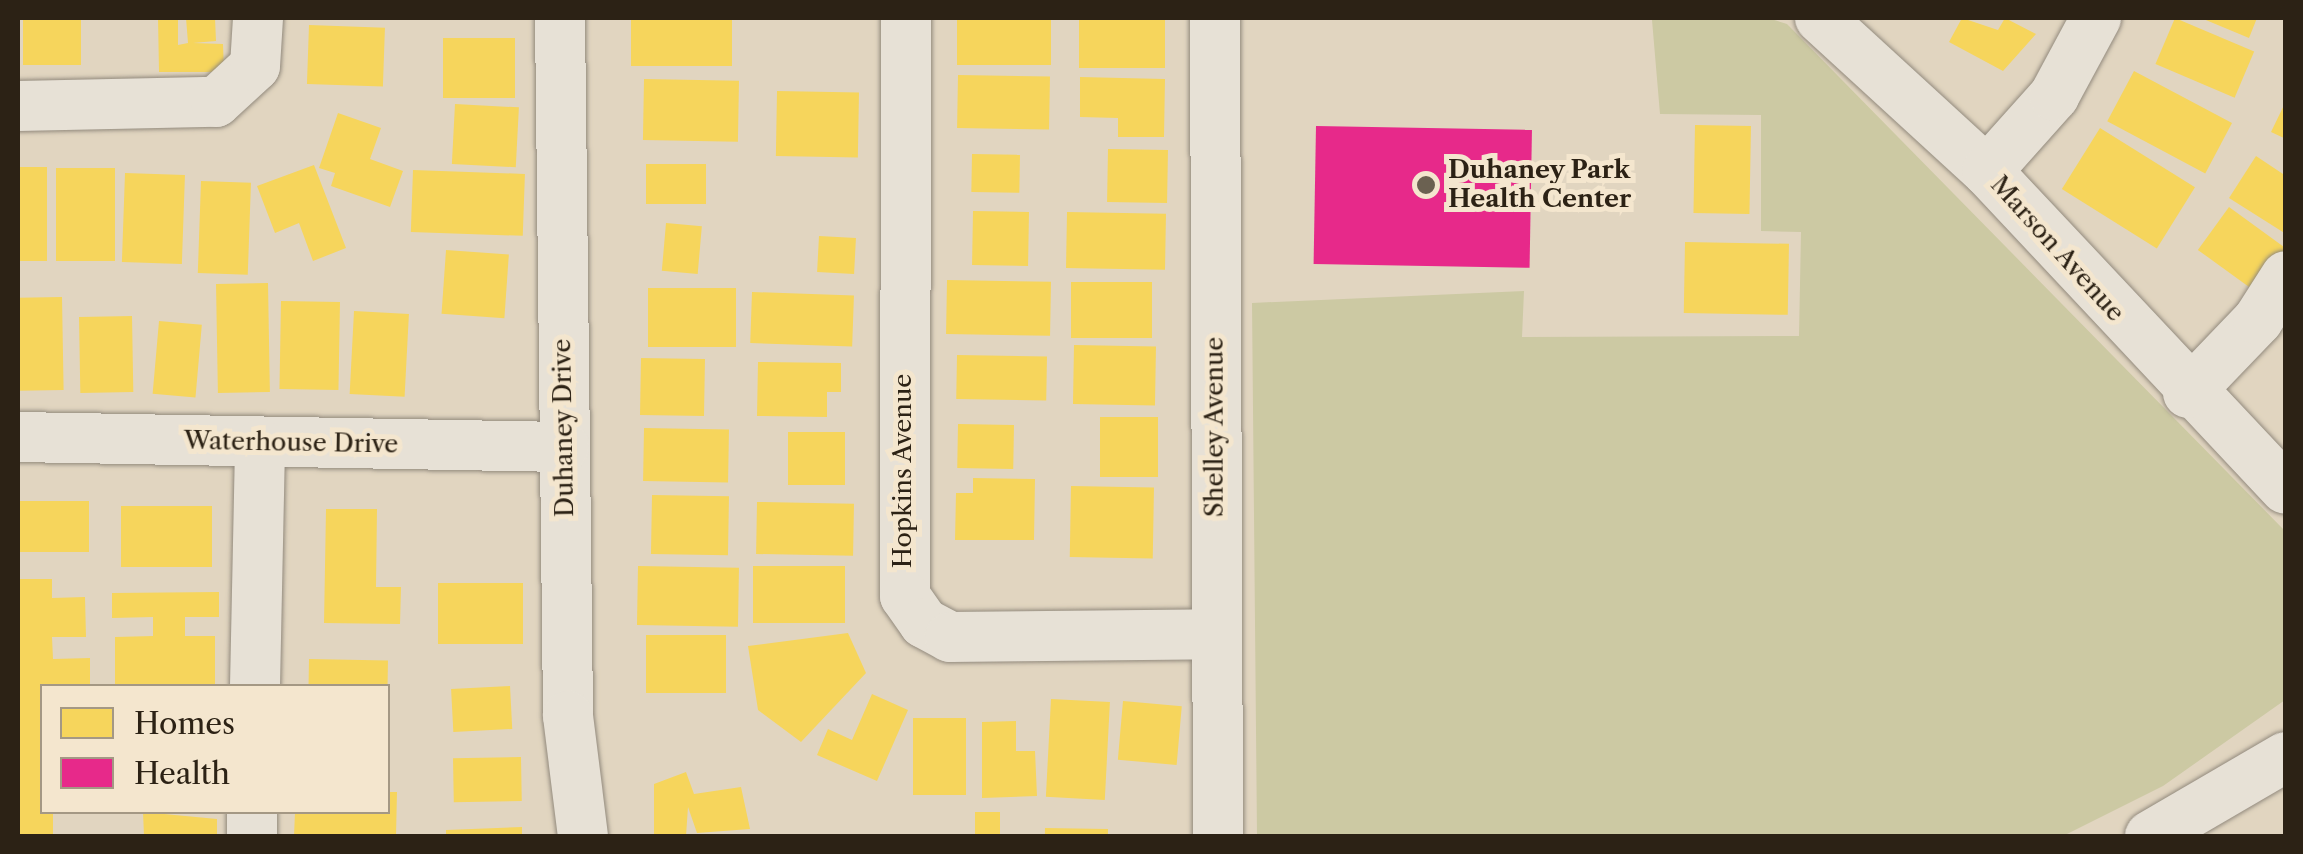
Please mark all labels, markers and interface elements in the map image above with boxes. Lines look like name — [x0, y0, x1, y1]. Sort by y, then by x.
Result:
place label: Duhaney Park Health Center — [1448, 156, 1631, 215]
street label: Marson Avenue — [1984, 170, 2130, 328]
marker: Duhaney Park Health Center — [1413, 172, 1439, 198]
street label: Shelley Avenue — [1200, 336, 1230, 518]
street label: Duhaney Drive — [547, 338, 581, 518]
street label: Hopkins Avenue — [888, 373, 918, 569]
street label: Waterhouse Drive — [183, 426, 399, 460]
legend — [40, 684, 390, 814]
text: Homes — [134, 705, 235, 742]
text: Health — [134, 755, 230, 792]

